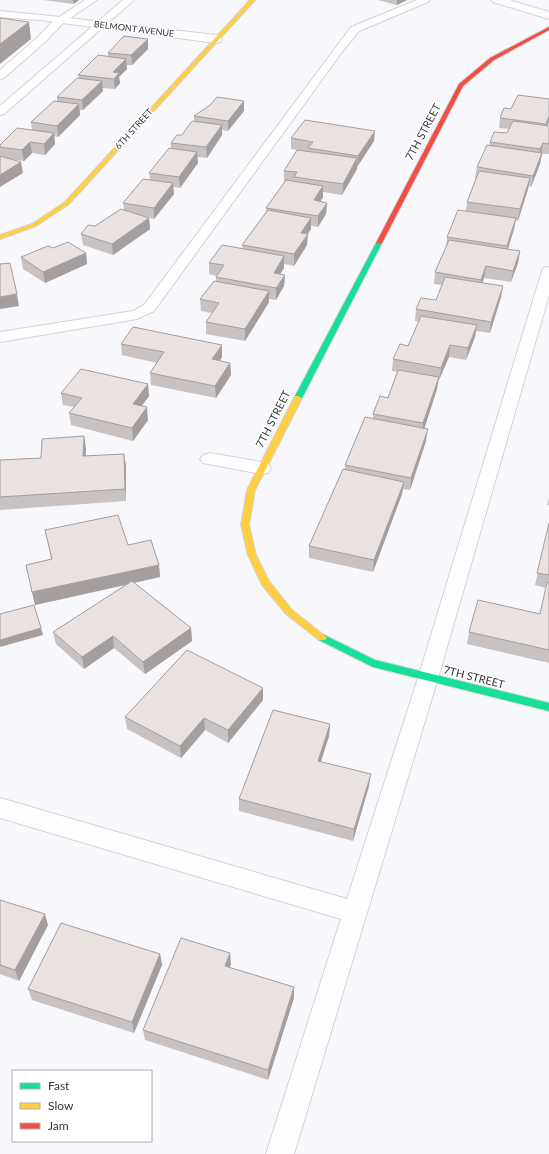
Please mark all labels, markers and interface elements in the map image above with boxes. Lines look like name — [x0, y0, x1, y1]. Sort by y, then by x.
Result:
street label: BELMONT AVENUE — [93, 18, 175, 39]
street label: 7TH STREET — [402, 101, 443, 162]
street label: 6TH STREET — [112, 105, 155, 151]
street label: 7TH STREET — [253, 387, 293, 450]
street label: 7TH STREET — [442, 663, 507, 691]
legend — [12, 1070, 152, 1142]
text: Fast — [48, 1078, 70, 1093]
text: Slow — [48, 1098, 74, 1113]
text: Jam — [48, 1118, 69, 1133]

